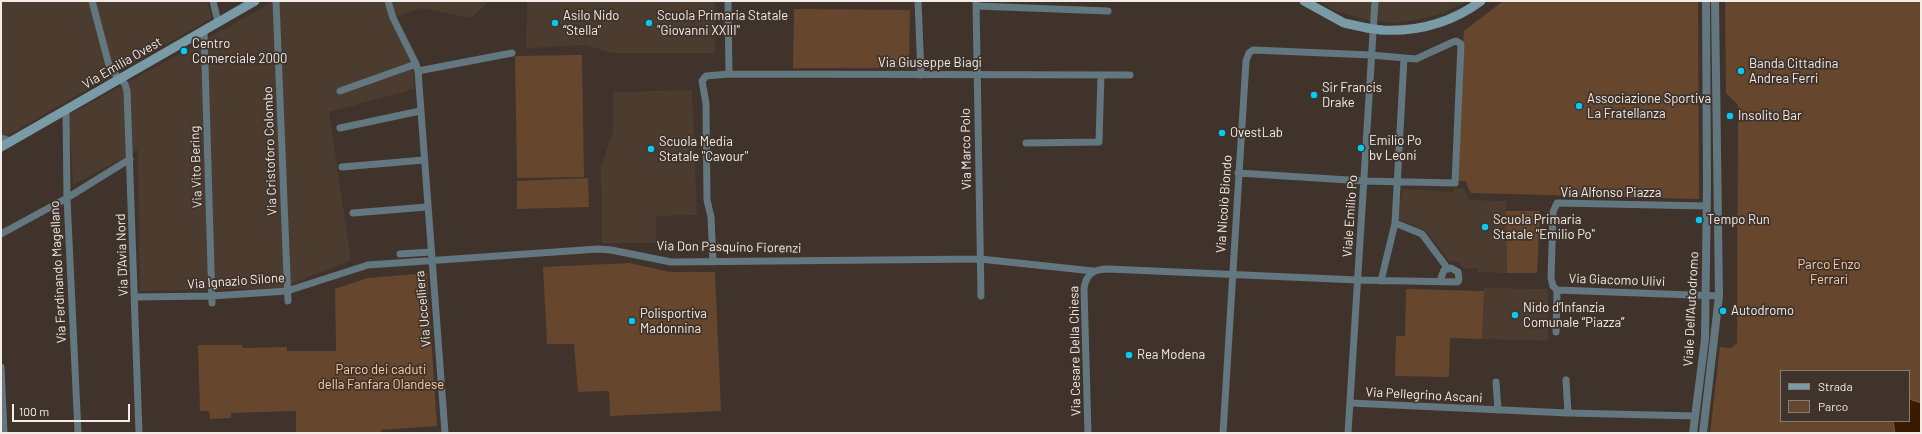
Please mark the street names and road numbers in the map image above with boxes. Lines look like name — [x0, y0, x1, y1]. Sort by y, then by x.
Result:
street label: Via Emilia Ovest — [79, 34, 165, 92]
street label: Via Giuseppe Biagi — [878, 55, 982, 71]
street label: Via Cristoforo Colombo — [260, 86, 280, 216]
street label: Via Marco Polo — [957, 108, 975, 190]
street label: Via Vito Bering — [187, 126, 205, 208]
street label: Via Nicolò Biondo — [1213, 154, 1235, 254]
street label: Viale Emilio Po — [1339, 174, 1361, 258]
street label: Via Alfonso Piazza — [1560, 185, 1662, 201]
street label: Via Ferdinando Magellano — [46, 200, 70, 344]
street label: Via D'Avia Nord — [113, 213, 131, 297]
street label: Via Don Pasquino Fiorenzi — [656, 238, 802, 256]
street label: Viale Dell'Autodromo — [1680, 251, 1702, 367]
street label: Via Ignazio Silone — [187, 270, 285, 292]
street label: Via Uccelliera — [412, 270, 434, 348]
street label: Via Giacomo Ulivi — [1569, 271, 1665, 289]
street label: Via Cesare Della Chiesa — [1066, 286, 1084, 416]
street label: Via Pellegrino Ascani — [1365, 384, 1483, 406]

